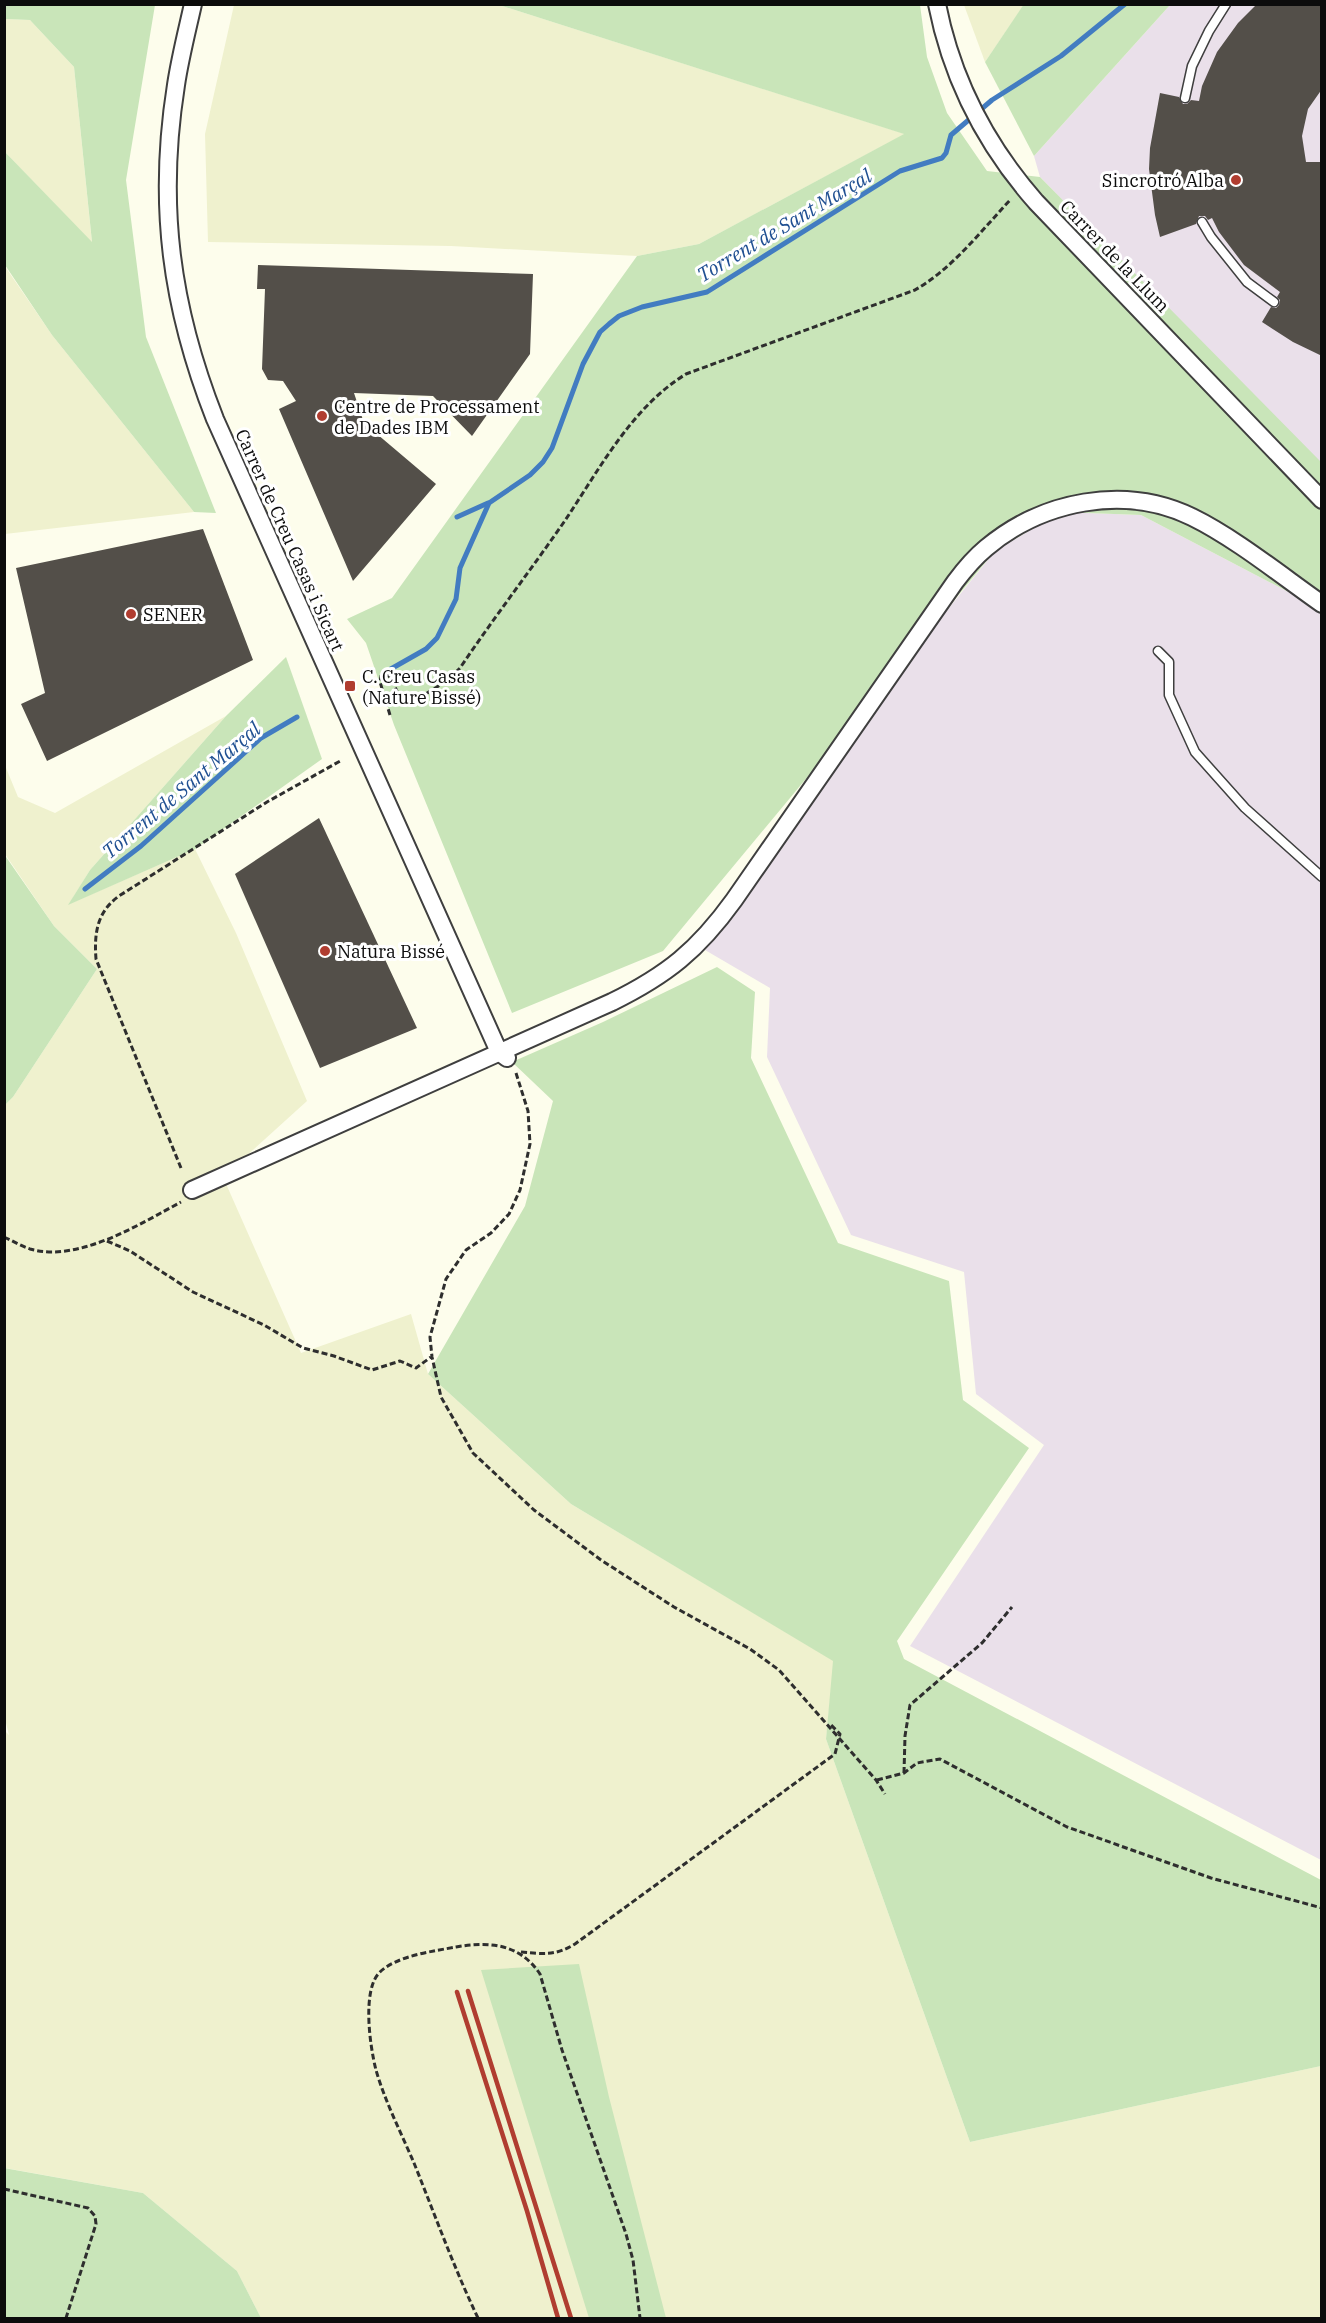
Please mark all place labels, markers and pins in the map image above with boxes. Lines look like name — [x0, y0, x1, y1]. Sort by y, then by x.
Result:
place label: Sincrotró Alba — [1102, 169, 1224, 192]
marker: Sincrotró Alba — [1229, 173, 1243, 187]
place label: Centre de Processament de Dades IBM — [334, 395, 540, 439]
marker: Centre de Processament de Dades IBM — [315, 409, 329, 423]
place label: SENER — [143, 603, 203, 626]
marker: SENER — [124, 607, 138, 621]
place label: C. Creu Casas (Nature Bissé) — [362, 665, 482, 709]
marker: C. Creu Casas (Nature Bissé) — [343, 679, 357, 693]
place label: Natura Bissé — [337, 940, 445, 963]
marker: Natura Bissé — [318, 944, 332, 958]

